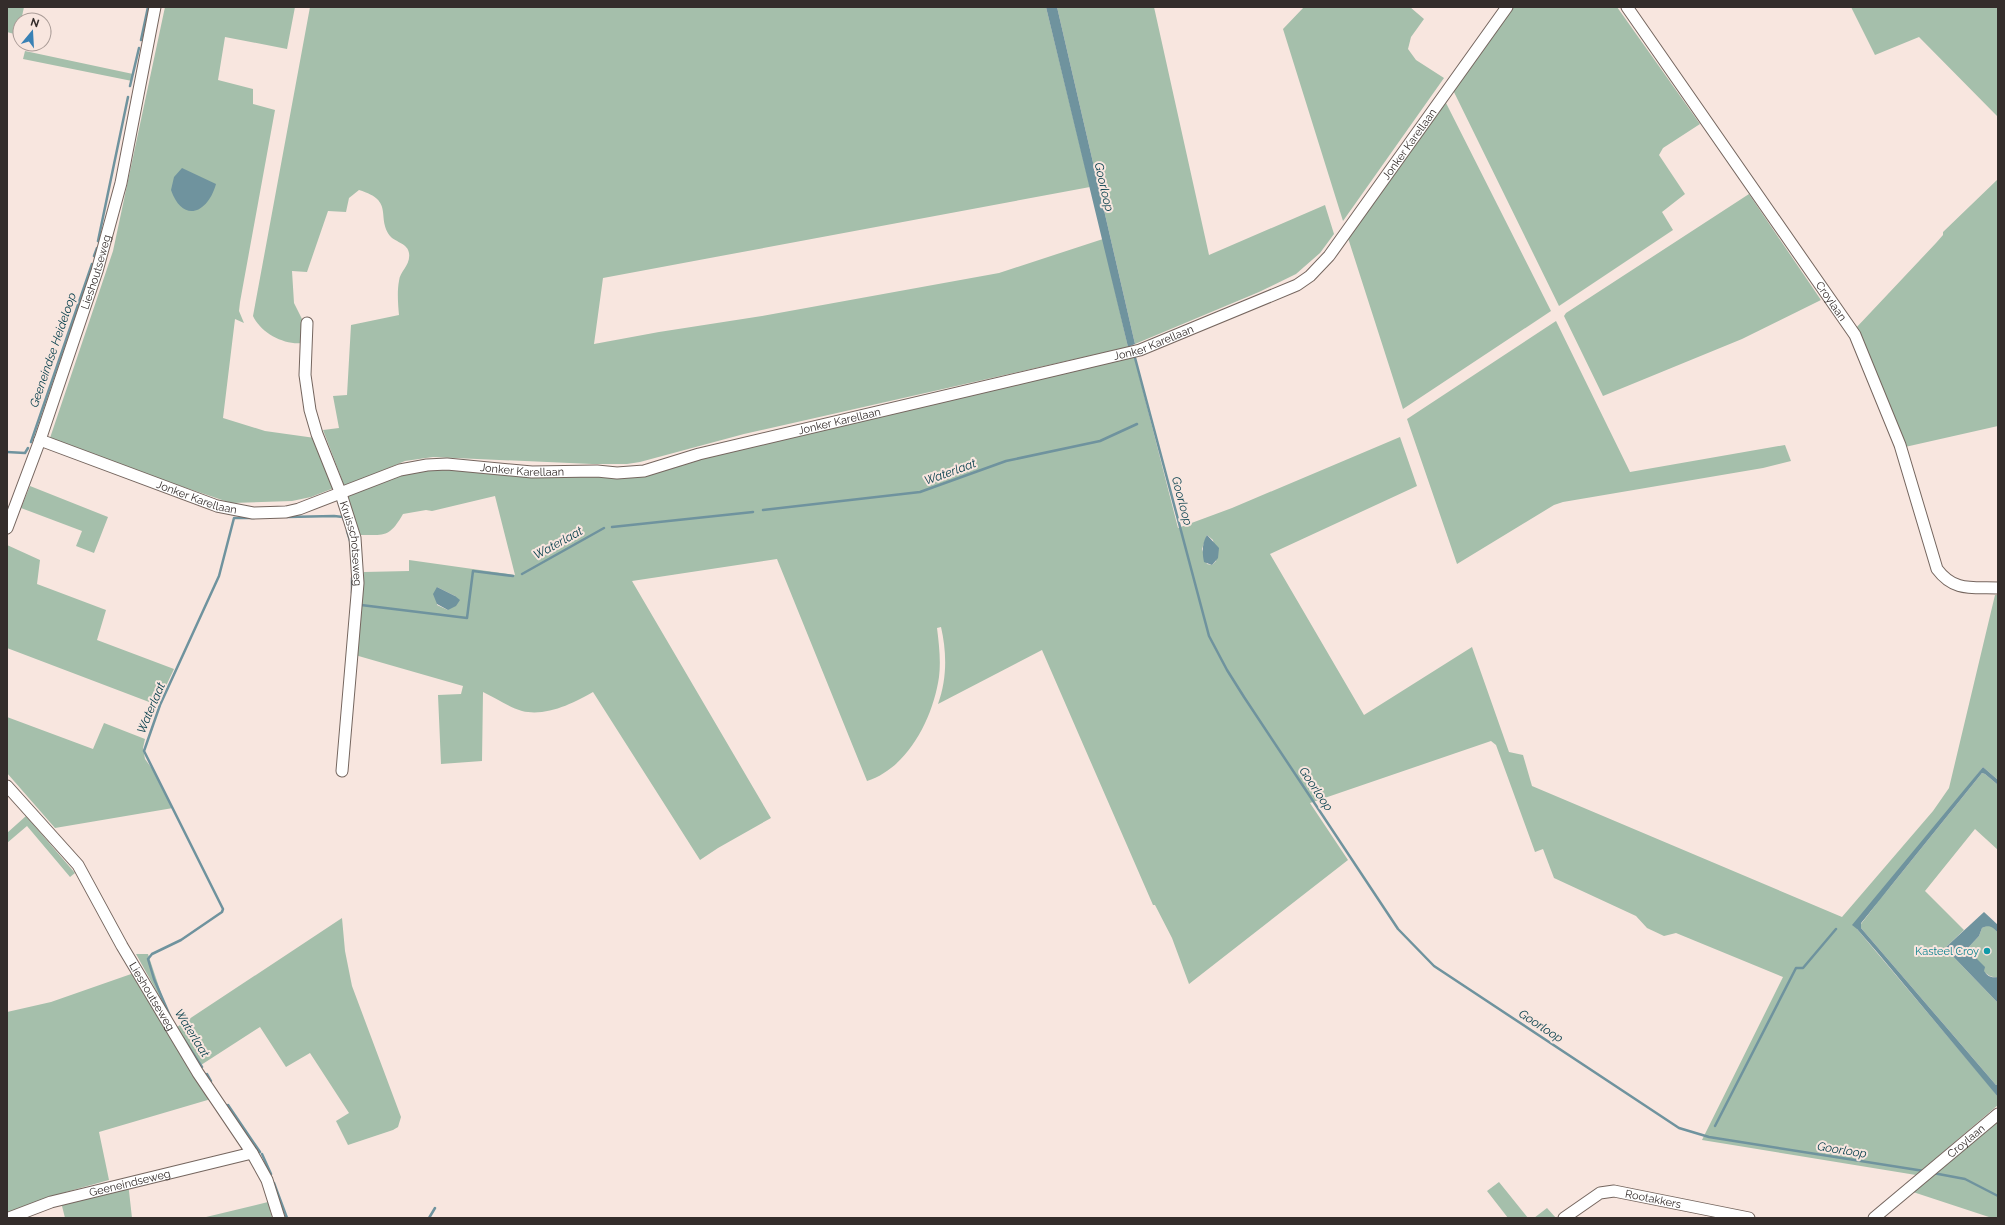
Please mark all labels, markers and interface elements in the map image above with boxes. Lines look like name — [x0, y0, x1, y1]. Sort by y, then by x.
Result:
north arrow — [12, 12, 52, 52]
text: N — [29, 15, 41, 30]
street label: Jonker Karellaan — [1380, 106, 1439, 182]
water label: Goorloop — [1092, 161, 1116, 213]
street label: Lieshoutseweg — [79, 233, 114, 311]
street label: Croylaan — [1813, 279, 1849, 323]
water label: Geeneindse Heideloop — [27, 291, 79, 409]
street label: Jonker Karellaan — [1112, 323, 1196, 363]
street label: Jonker Karellaan — [797, 405, 882, 437]
water label: Waterlaat — [922, 456, 978, 488]
street label: Jonker Karellaan — [479, 461, 564, 479]
water label: Goorloop — [1169, 475, 1195, 527]
street label: Jonker Karellaan — [155, 478, 238, 517]
street label: Kruisschotseweg — [337, 499, 364, 587]
water label: Waterlaat — [531, 524, 585, 562]
water label: Waterlaat — [134, 680, 168, 736]
water label: Goorloop — [1296, 764, 1336, 814]
place label: Kasteel Croy — [1915, 945, 1979, 958]
marker: Kasteel Croy — [1982, 946, 1992, 956]
street label: Lieshoutseweg — [126, 960, 177, 1033]
water label: Waterlaat — [172, 1006, 212, 1060]
water label: Goorloop — [1516, 1006, 1566, 1046]
street label: Croylaan — [1945, 1122, 1988, 1161]
water label: Goorloop — [1816, 1139, 1868, 1161]
street label: Geeneindseweg — [88, 1167, 172, 1199]
street label: Rootakkers — [1624, 1187, 1682, 1211]

